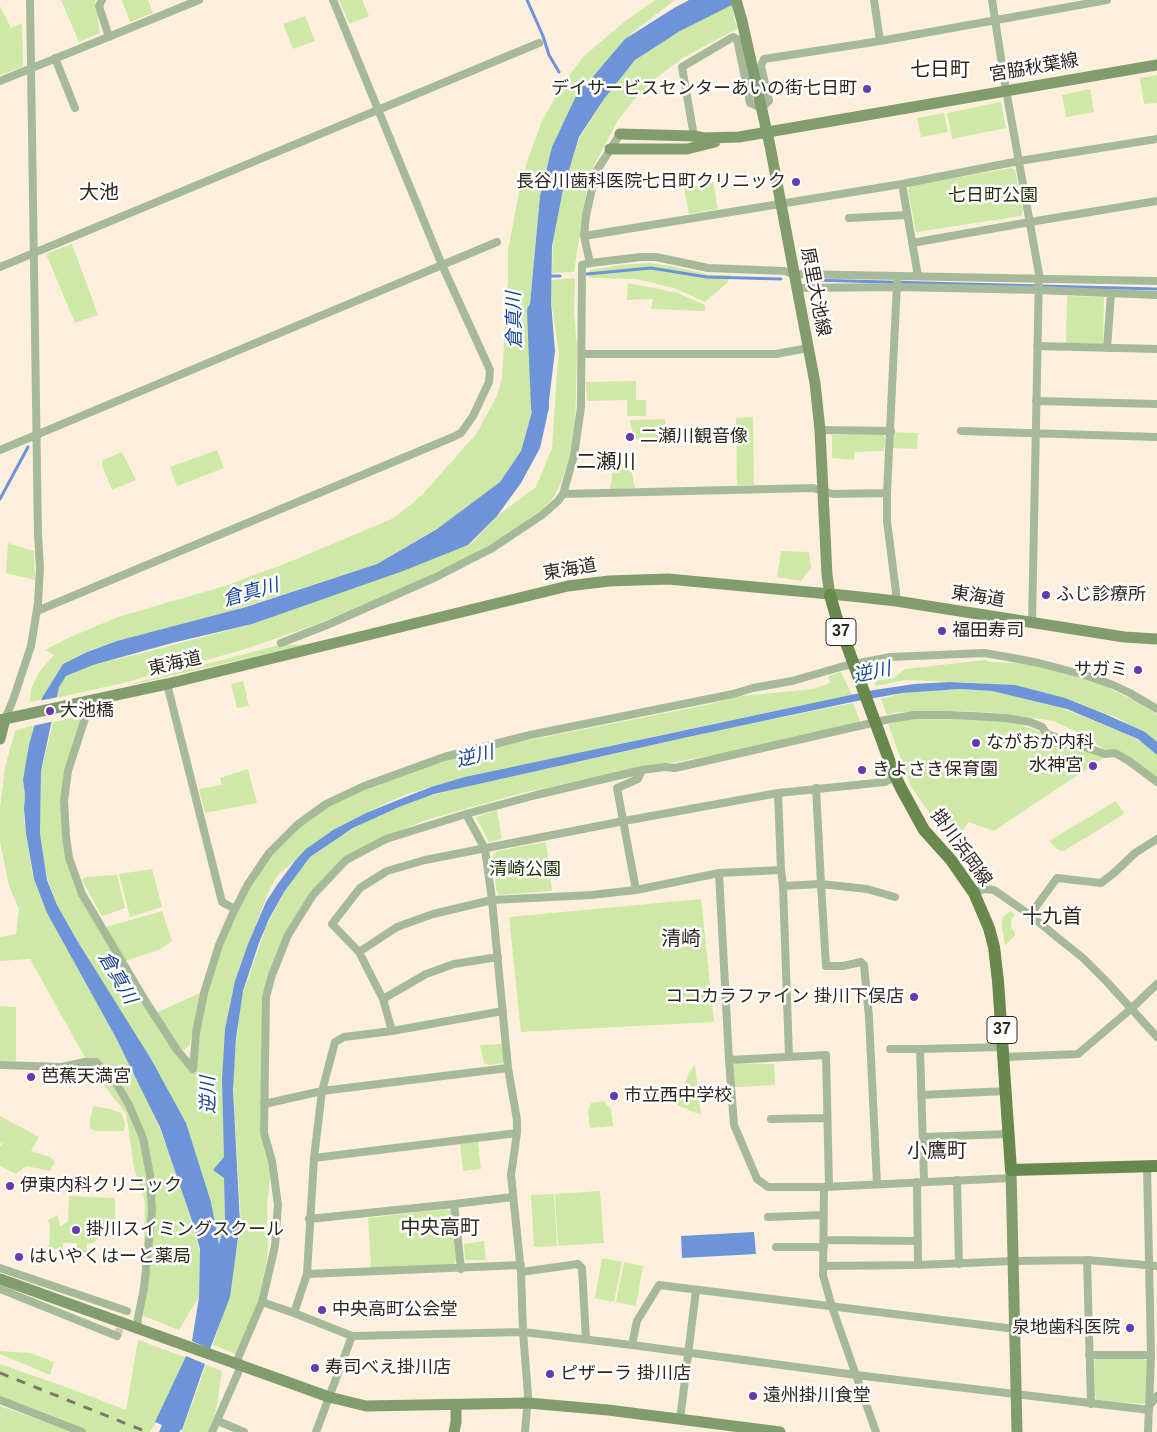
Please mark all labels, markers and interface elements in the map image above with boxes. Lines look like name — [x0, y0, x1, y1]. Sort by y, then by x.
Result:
street label: 宮脇秋葉線 — [988, 50, 1080, 86]
district label: 七日町 — [910, 58, 970, 82]
place label: デイサービスセンターあいの街七日町 — [551, 78, 857, 100]
marker: デイサービスセンターあいの街七日町 — [861, 83, 873, 95]
place label: 長谷川歯科医院七日町クリニック — [516, 171, 786, 193]
marker: 長谷川歯科医院七日町クリニック — [790, 176, 802, 188]
district label: 大池 — [79, 181, 119, 205]
park label: 七日町公園 — [948, 185, 1038, 207]
street label: 原里大池線 — [796, 246, 834, 338]
water label: 倉真川 — [503, 291, 527, 349]
place label: 二瀬川観音像 — [640, 426, 748, 448]
marker: 二瀬川観音像 — [624, 431, 636, 443]
district label: 二瀬川 — [576, 450, 636, 474]
street label: 東海道 — [542, 555, 598, 585]
water label: 倉真川 — [220, 574, 282, 612]
street label: 東海道 — [950, 582, 1006, 612]
place label: ふじ診療所 — [1056, 584, 1146, 606]
marker: ふじ診療所 — [1040, 589, 1052, 601]
road number: 37 — [826, 618, 856, 646]
place label: 福田寿司 — [952, 620, 1024, 642]
marker: 福田寿司 — [936, 625, 948, 637]
street label: 東海道 — [146, 647, 204, 681]
water label: 逆川 — [851, 658, 893, 688]
place label: サガミ — [1074, 659, 1128, 681]
marker: サガミ — [1132, 664, 1144, 676]
place label: 大池橋 — [60, 700, 114, 722]
marker: 大池橋 — [44, 705, 56, 717]
place label: ながおか内科 — [986, 732, 1094, 754]
marker: ながおか内科 — [970, 737, 982, 749]
water label: 逆川 — [454, 741, 496, 773]
place label: 水神宮 — [1029, 755, 1083, 777]
place label: きよさき保育園 — [872, 759, 998, 781]
marker: 水神宮 — [1087, 760, 1099, 772]
marker: きよさき保育園 — [856, 764, 868, 776]
street label: 掛川浜岡線 — [926, 805, 996, 891]
park label: 清崎公園 — [489, 859, 561, 881]
district label: 十九首 — [1022, 905, 1082, 929]
district label: 清崎 — [661, 927, 701, 951]
water label: 倉真川 — [93, 948, 141, 1008]
place label: ココカラファイン 掛川下俣店 — [665, 986, 904, 1008]
marker: ココカラファイン 掛川下俣店 — [908, 991, 920, 1003]
road number: 37 — [987, 1016, 1017, 1044]
place label: 芭蕉天満宮 — [41, 1066, 131, 1088]
marker: 芭蕉天満宮 — [25, 1071, 37, 1083]
water label: 逆川 — [197, 1076, 221, 1114]
place label: 市立西中学校 — [624, 1085, 732, 1107]
marker: 市立西中学校 — [608, 1090, 620, 1102]
district label: 小鷹町 — [907, 1139, 967, 1163]
place label: 伊東内科クリニック — [20, 1175, 182, 1197]
marker: 伊東内科クリニック — [4, 1180, 16, 1192]
district label: 中央高町 — [400, 1216, 480, 1240]
place label: 掛川スイミングスクール — [86, 1219, 284, 1241]
marker: 掛川スイミングスクール — [70, 1224, 82, 1236]
place label: はいやくはーと薬局 — [29, 1246, 191, 1268]
marker: はいやくはーと薬局 — [13, 1251, 25, 1263]
place label: 中央高町公会堂 — [332, 1299, 458, 1321]
marker: 中央高町公会堂 — [316, 1304, 328, 1316]
place label: 泉地歯科医院 — [1012, 1317, 1120, 1339]
marker: 泉地歯科医院 — [1124, 1322, 1136, 1334]
place label: 寿司べえ掛川店 — [325, 1357, 451, 1379]
marker: 寿司べえ掛川店 — [309, 1362, 321, 1374]
place label: ピザーラ 掛川店 — [560, 1363, 691, 1385]
marker: ピザーラ 掛川店 — [544, 1368, 556, 1380]
place label: 遠州掛川食堂 — [763, 1385, 871, 1407]
marker: 遠州掛川食堂 — [747, 1390, 759, 1402]

